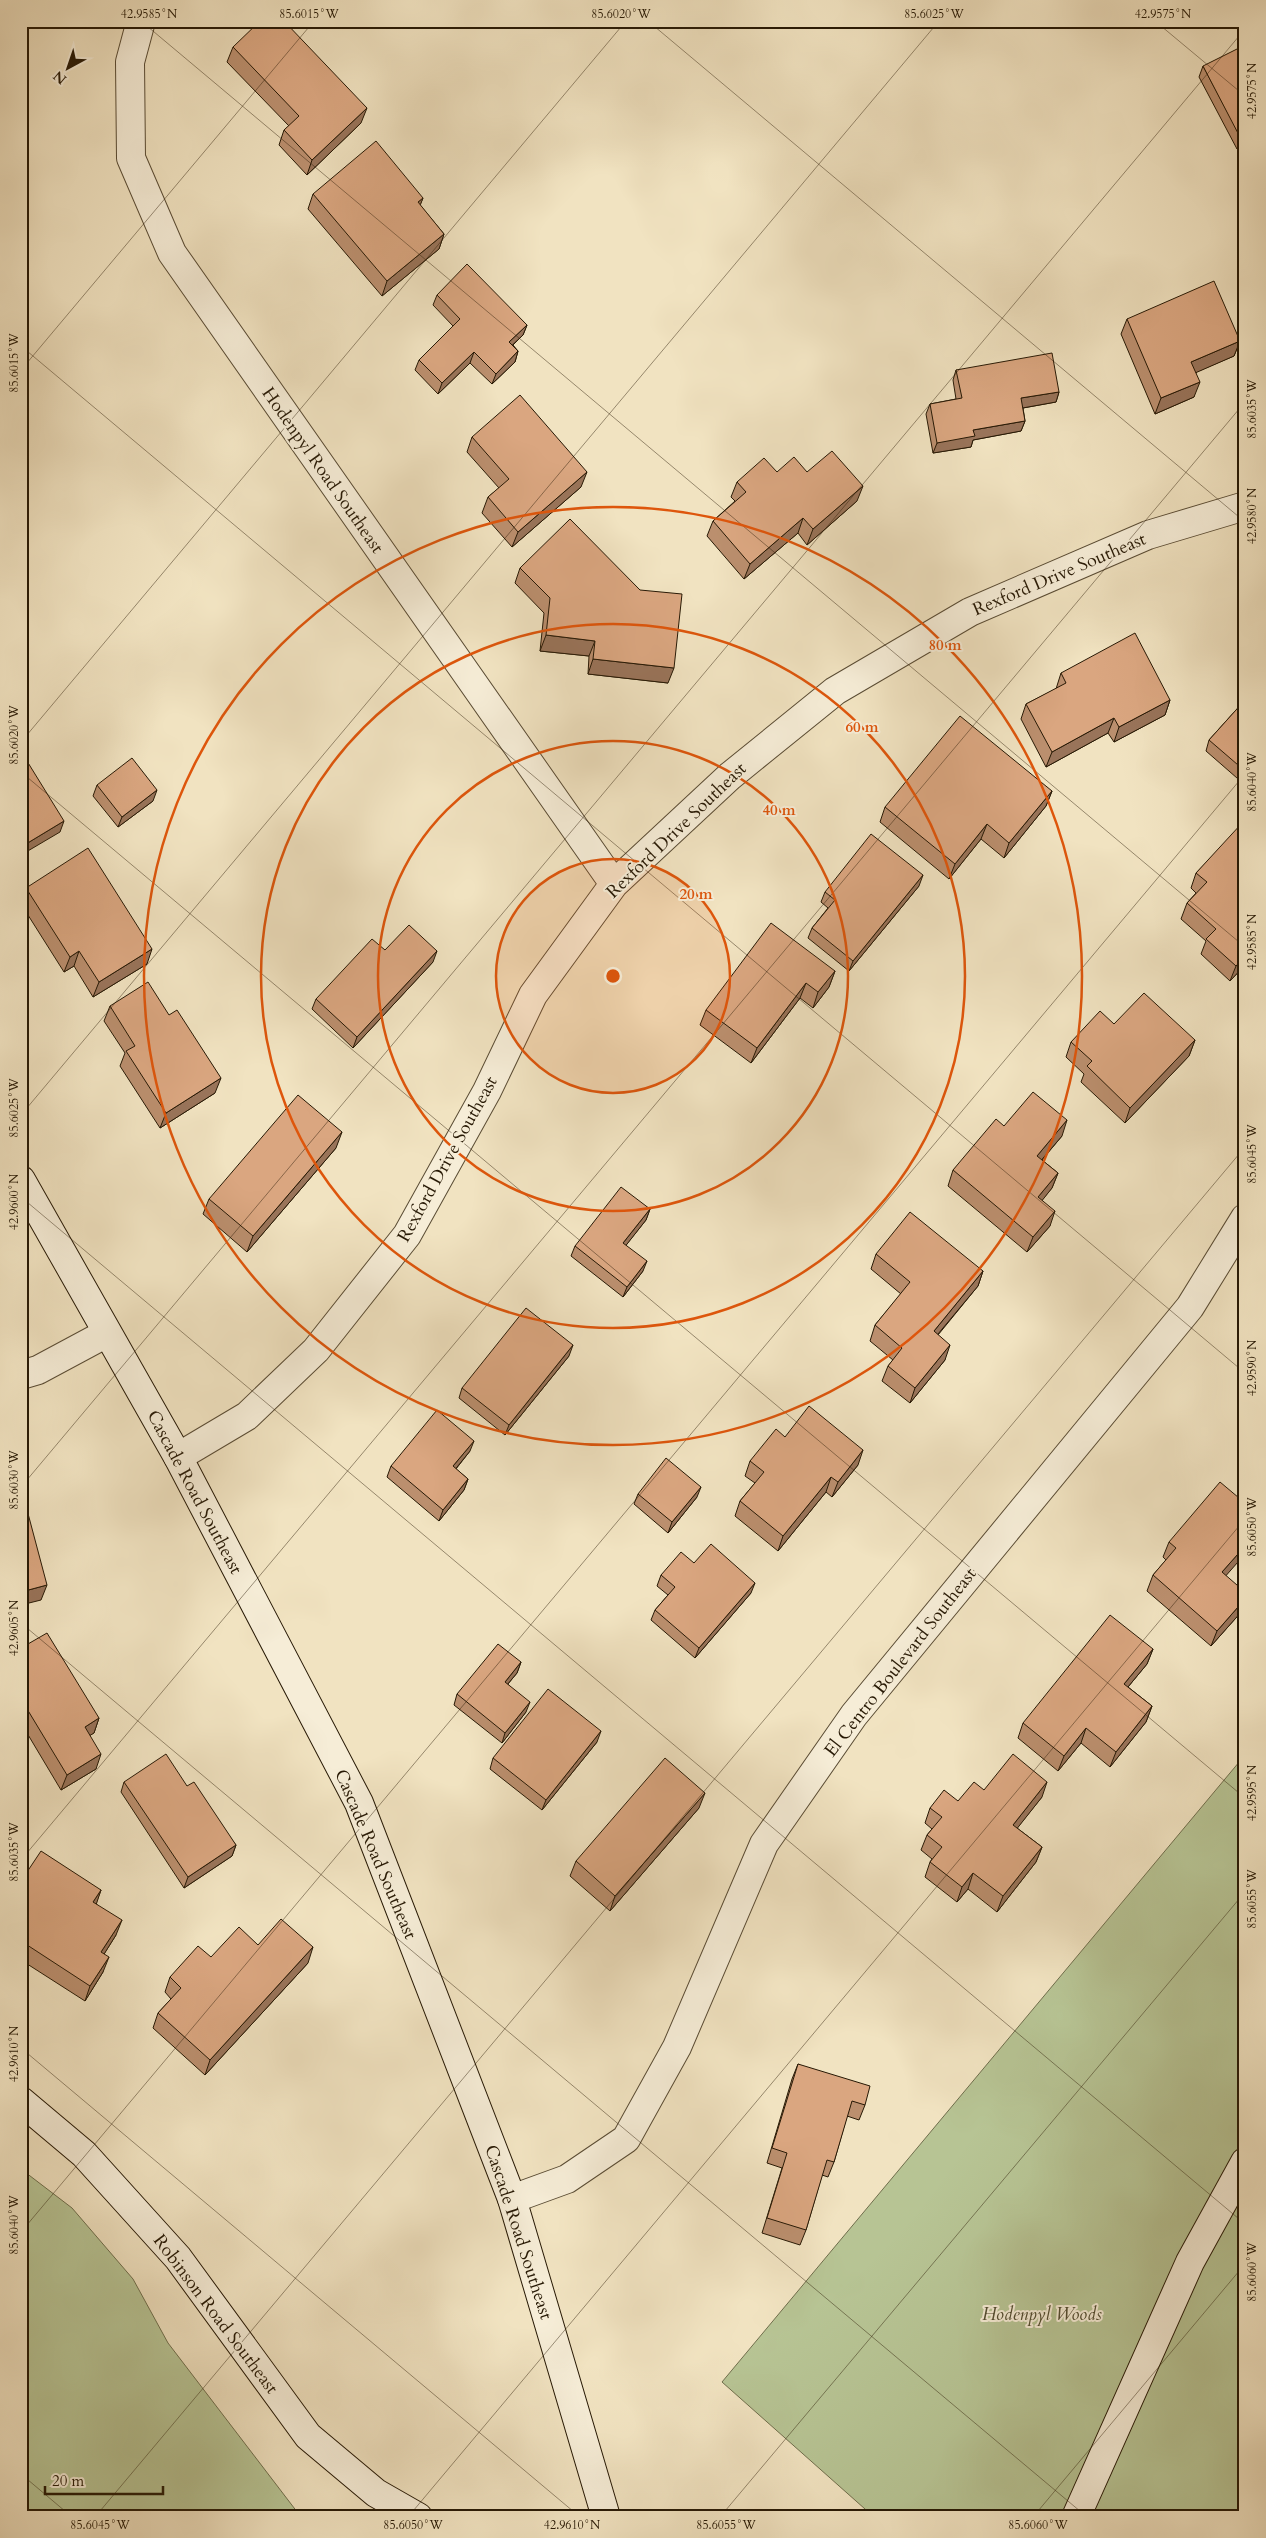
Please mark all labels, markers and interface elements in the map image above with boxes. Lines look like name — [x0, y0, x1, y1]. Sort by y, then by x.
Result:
text: 42.9585°N — [121, 6, 178, 22]
text: 85.6015°W — [279, 6, 339, 22]
text: 85.6020°W — [591, 6, 651, 22]
text: 85.6025°W — [904, 6, 964, 22]
text: 42.9575°N — [1135, 6, 1192, 22]
north arrow — [42, 42, 92, 92]
text: 42.9575°N — [1244, 62, 1260, 119]
text: N — [49, 66, 71, 89]
text: 85.6015°W — [6, 333, 22, 393]
text: 85.6035°W — [1244, 379, 1260, 439]
street label: Hodenpyl Road Southeast — [256, 382, 390, 559]
text: 42.9580°N — [1244, 487, 1260, 544]
street label: Rexford Drive Southeast — [969, 526, 1150, 622]
text: 80 m — [928, 635, 962, 655]
text: 85.6020°W — [6, 705, 22, 765]
text: 60 m — [845, 717, 879, 737]
text: 85.6040°W — [1244, 752, 1260, 812]
street label: Rexford Drive Southeast — [601, 757, 752, 904]
text: 40 m — [762, 800, 796, 820]
text: 20 m — [679, 884, 713, 904]
text: 42.9585°N — [1244, 913, 1260, 970]
centre of rings — [604, 967, 622, 985]
street label: Rexford Drive Southeast — [391, 1072, 504, 1247]
text: 85.6025°W — [6, 1078, 22, 1138]
text: 85.6045°W — [1244, 1124, 1260, 1184]
text: 42.9600°N — [6, 1173, 22, 1230]
text: 42.9590°N — [1244, 1339, 1260, 1396]
street label: Cascade Road Southeast — [141, 1406, 249, 1579]
text: 85.6030°W — [6, 1450, 22, 1510]
text: 85.6050°W — [1244, 1497, 1260, 1557]
street label: El Centro Boulevard Southeast — [819, 1562, 982, 1762]
text: 42.9605°N — [6, 1599, 22, 1656]
text: 42.9595°N — [1244, 1764, 1260, 1821]
street label: Cascade Road Southeast — [328, 1765, 423, 1943]
text: 85.6035°W — [6, 1822, 22, 1882]
text: 85.6055°W — [1244, 1869, 1260, 1929]
text: 42.9610°N — [6, 2025, 22, 2082]
street label: Cascade Road Southeast — [478, 2142, 559, 2323]
text: 85.6040°W — [6, 2195, 22, 2255]
street label: Robinson Road Southeast — [147, 2229, 284, 2400]
text: 85.6060°W — [1244, 2242, 1260, 2302]
park label: Hodenpyl Woods — [982, 2302, 1102, 2327]
scale bar — [45, 2463, 162, 2495]
text: 20 m — [52, 2471, 84, 2491]
text: 85.6045°W — [70, 2517, 130, 2533]
text: 85.6050°W — [383, 2517, 443, 2533]
text: 42.9610°N — [544, 2517, 601, 2533]
text: 85.6055°W — [696, 2517, 756, 2533]
text: 85.6060°W — [1008, 2517, 1068, 2533]

